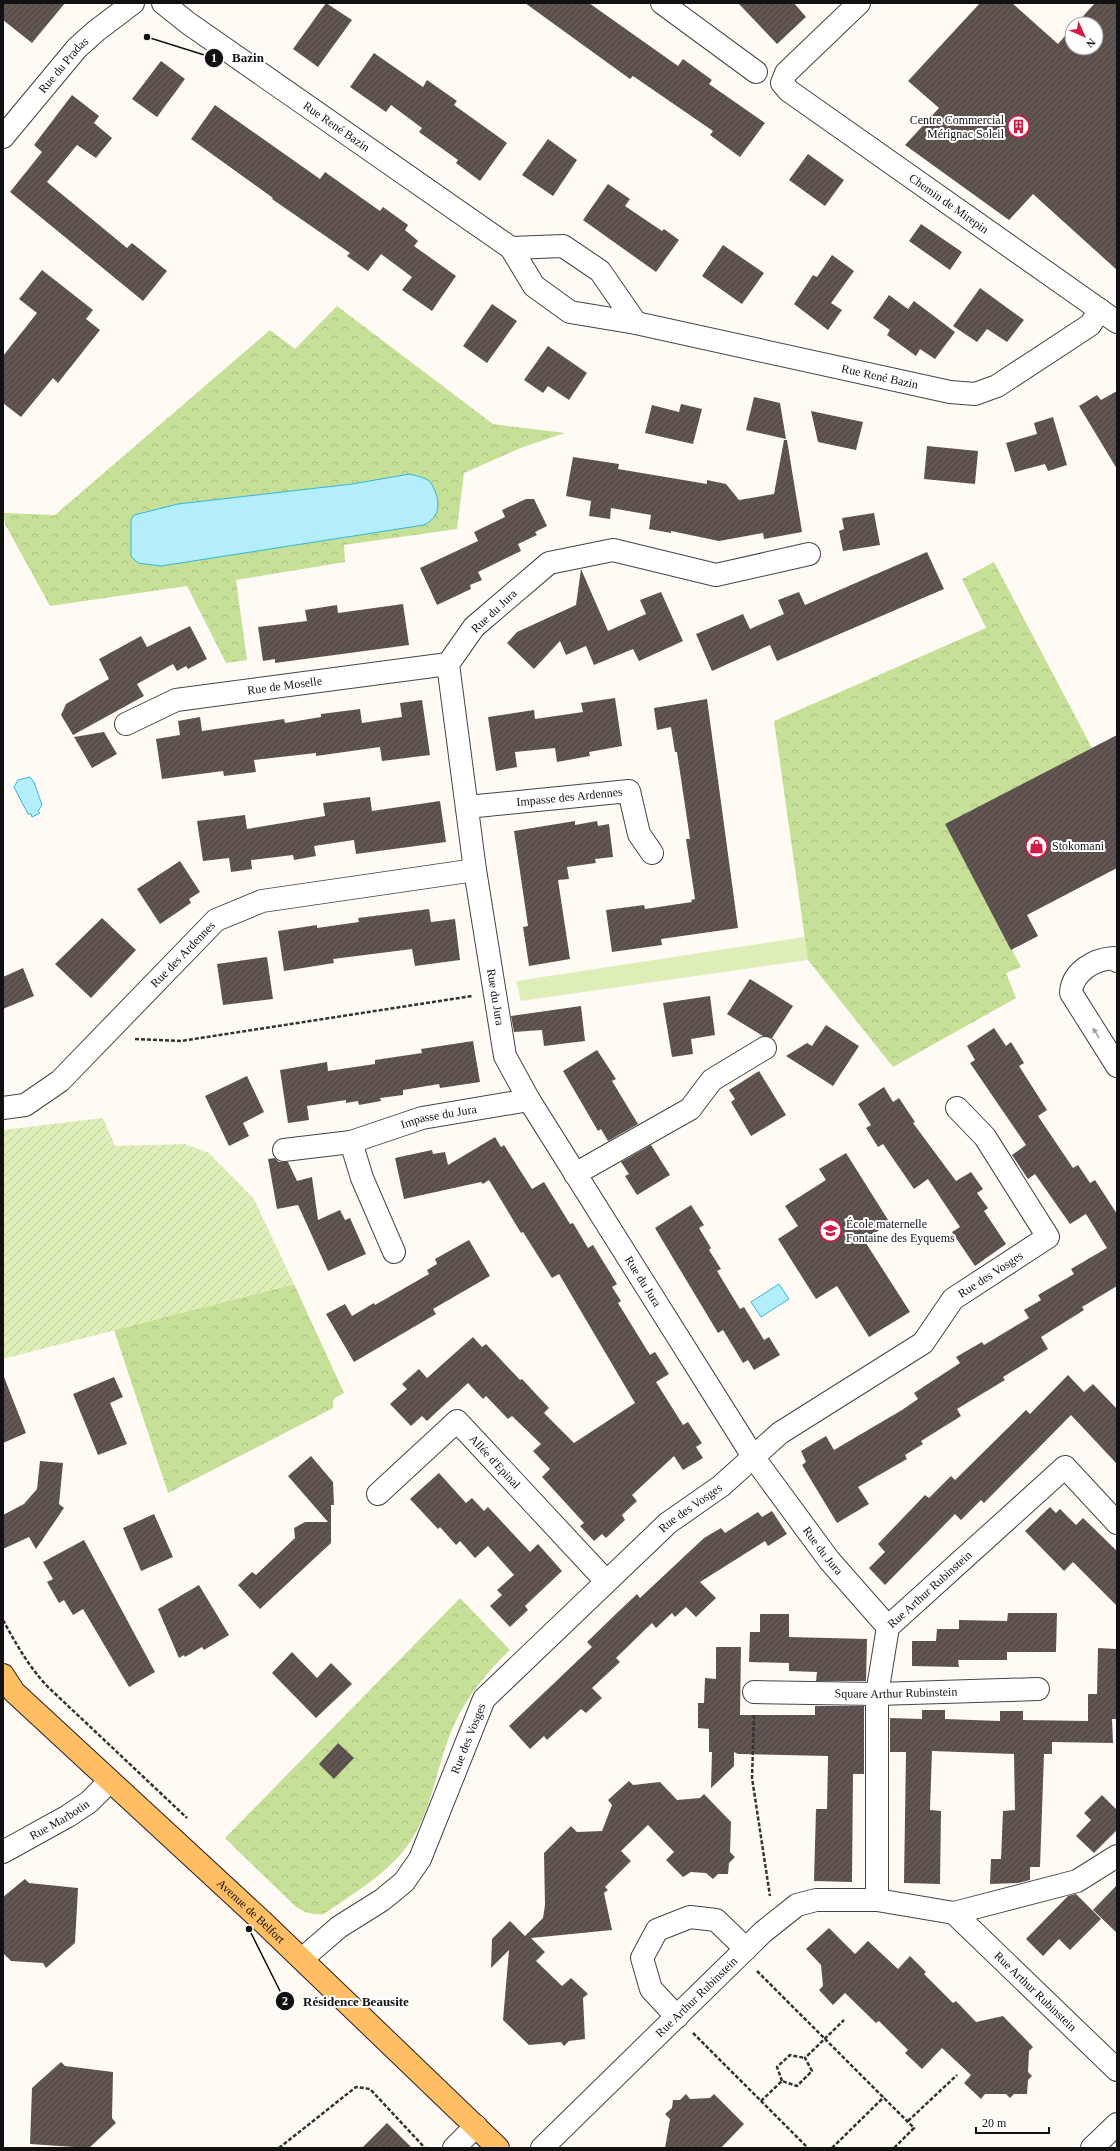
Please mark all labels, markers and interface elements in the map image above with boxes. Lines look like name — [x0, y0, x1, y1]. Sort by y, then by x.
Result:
north arrow — [1064, 16, 1104, 56]
street label: Rue du Pradas — [36, 34, 92, 96]
text: N — [1084, 36, 1098, 50]
callout: Bazin — [204, 45, 272, 70]
text: Bazin — [232, 50, 265, 65]
text: 1 — [211, 51, 217, 65]
street label: Rue René Bazin — [300, 98, 373, 154]
place label: Centre Commercial Mérignac Soleil — [910, 113, 1005, 141]
building icon: Centre Commercial Mérignac Soleil — [1006, 114, 1032, 140]
street label: Chemin de Mirepin — [906, 171, 991, 236]
street label: Rue René Bazin — [840, 361, 919, 392]
street label: Rue du Jura — [468, 586, 520, 636]
street label: Rue de Moselle — [246, 674, 323, 698]
street label: Impasse des Ardennes — [516, 785, 624, 809]
shop icon: Stokomani — [1024, 833, 1050, 859]
place label: Stokomani — [1052, 839, 1105, 853]
street label: Rue des Ardennes — [148, 918, 218, 990]
street label: Rue du Jura — [484, 968, 507, 1027]
one-way arrow — [1092, 1028, 1100, 1038]
street label: Impasse du Jura — [399, 1102, 478, 1132]
place label: École maternelle Fontaine des Eyquems — [846, 1217, 955, 1245]
school or university icon: École maternelle Fontaine des Eyquems — [818, 1218, 844, 1244]
street label: Rue des Vosges — [955, 1248, 1026, 1301]
street label: Rue du Jura — [622, 1253, 665, 1310]
street label: Allée d'Epinal — [466, 1432, 524, 1492]
street label: Rue des Vosges — [656, 1480, 725, 1535]
street label: Rue du Jura — [800, 1524, 846, 1578]
street label: Rue Arthur Rubinstein — [885, 1548, 975, 1631]
street label: Square Arthur Rubinstein — [835, 1685, 958, 1701]
street label: Rue des Vosges — [448, 1701, 489, 1776]
street label: Rue Marbotin — [27, 1797, 92, 1843]
street label: Avenue de Belfort — [214, 1876, 288, 1947]
street label: Rue Arthur Rubinstein — [991, 1949, 1079, 2034]
street label: Rue Arthur Rubinstein — [653, 1954, 740, 2040]
callout: Résidence Beausite — [275, 1989, 417, 2014]
text: 2 — [282, 1994, 288, 2008]
text: Résidence Beausite — [303, 1994, 409, 2009]
scale bar — [976, 2109, 1049, 2135]
text: 20 m — [982, 2116, 1007, 2130]

